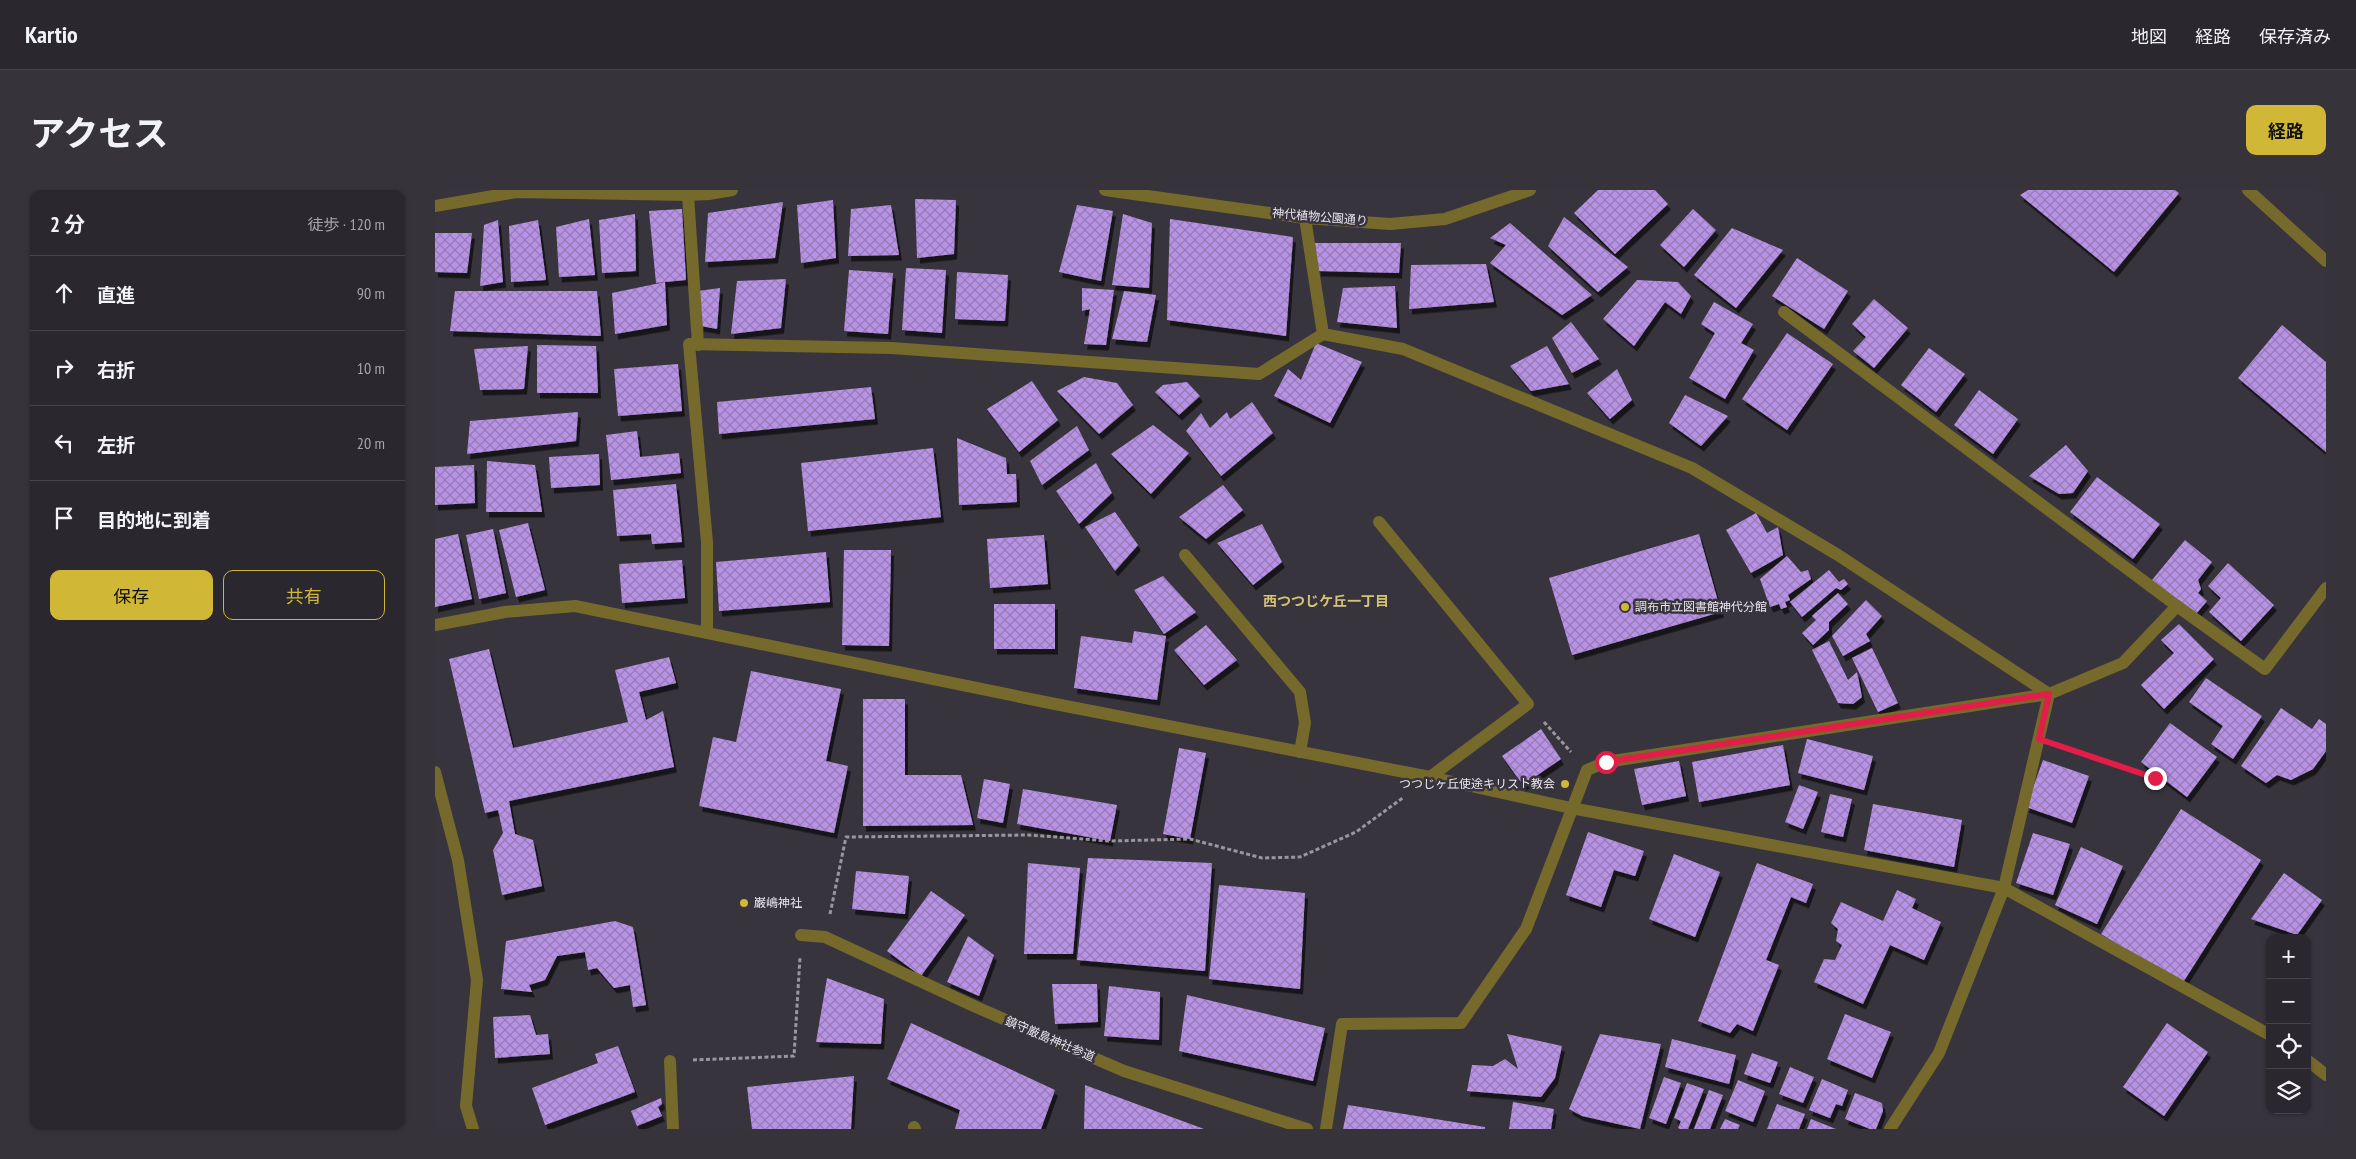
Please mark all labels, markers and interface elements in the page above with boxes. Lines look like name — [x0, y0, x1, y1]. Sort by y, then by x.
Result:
text: Kartio — [25, 19, 78, 50]
text: 地図 — [2131, 25, 2167, 48]
text: 経路 — [2195, 25, 2231, 48]
text: 保存済み — [2259, 25, 2331, 48]
button: 経路 — [2246, 105, 2326, 155]
text: アクセス — [30, 110, 168, 156]
street label: 神代植物公園通り — [1272, 205, 1369, 228]
text: 2 分 — [50, 211, 85, 238]
text: 徒歩 · 120 m — [307, 214, 385, 234]
icon: ahead — [50, 279, 78, 307]
text: 直進 — [97, 283, 135, 307]
text: 90 m — [357, 283, 385, 303]
icon: right — [50, 354, 78, 382]
text: 右折 — [97, 358, 135, 382]
text: 10 m — [357, 358, 385, 378]
icon: left — [50, 429, 78, 457]
text: 左折 — [97, 433, 135, 457]
text: 20 m — [357, 433, 385, 453]
icon: arrive — [50, 504, 78, 532]
text: 目的地に到着 — [97, 508, 211, 532]
button: 保存 — [50, 570, 213, 620]
button: 共有 — [223, 570, 385, 620]
district label: 西つつじケ丘一丁目 — [1263, 592, 1389, 610]
place label: 調布市立図書館神代分館 — [1635, 599, 1767, 614]
marker: 調布市立図書館神代分館 — [1619, 601, 1631, 613]
route start — [1595, 751, 1618, 774]
route end — [2144, 767, 2167, 790]
place label: つつじヶ丘使途キリスト教会 — [1399, 776, 1555, 791]
marker: つつじヶ丘使途キリスト教会 — [1559, 778, 1571, 790]
place label: 巌嶋神社 — [754, 895, 802, 910]
marker: 巌嶋神社 — [738, 897, 750, 909]
map controls — [2266, 934, 2311, 1114]
button: + — [2266, 934, 2311, 979]
button: − — [2266, 979, 2311, 1024]
street label: 鎮守厳島神社参道 — [1003, 1013, 1097, 1064]
button: locate — [2266, 1024, 2311, 1069]
button: layers — [2266, 1069, 2311, 1114]

